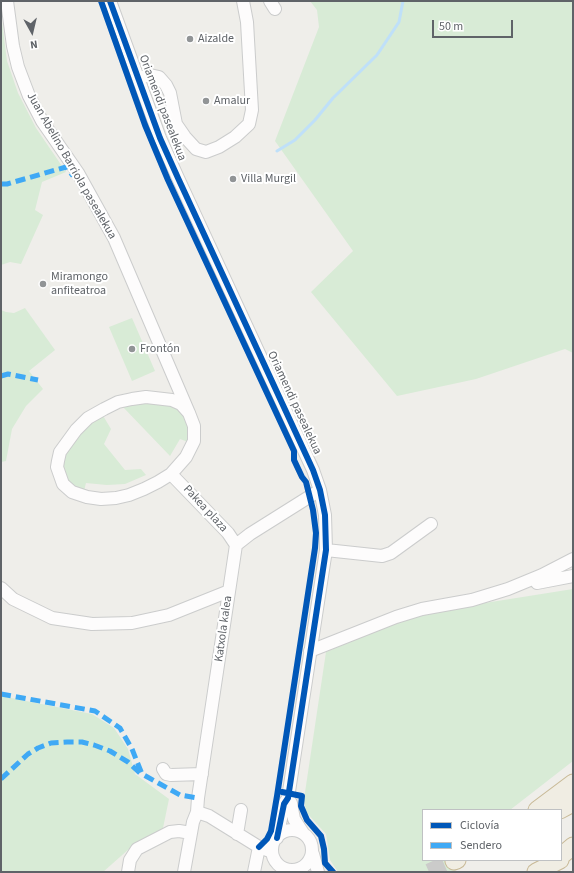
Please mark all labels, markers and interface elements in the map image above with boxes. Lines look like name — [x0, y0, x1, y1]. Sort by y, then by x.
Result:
north arrow — [12, 12, 52, 52]
scale bar — [434, 12, 515, 38]
text: 50 m — [439, 18, 463, 35]
place label: Aizalde — [198, 32, 234, 46]
marker: Aizalde — [185, 34, 195, 44]
text: N — [29, 36, 38, 52]
street label: Oriamendi pasealekua — [135, 53, 189, 163]
street label: Juan Abelino Barriola pasealekua — [23, 90, 119, 242]
place label: Amalur — [214, 94, 250, 108]
marker: Amalur — [201, 96, 211, 106]
place label: Villa Murgil — [241, 172, 296, 186]
marker: Villa Murgil — [228, 174, 238, 184]
place label: Miramongo anfiteatroa — [51, 270, 108, 298]
marker: Miramongo anfiteatroa — [38, 279, 48, 289]
place label: Frontón — [140, 342, 180, 356]
marker: Frontón — [127, 344, 137, 354]
street label: Oriamendi pasealekua — [264, 349, 324, 457]
street label: Pakea plaza — [180, 483, 230, 535]
street label: Katxola kalea — [212, 595, 236, 663]
legend — [422, 809, 562, 861]
text: Ciclovía — [460, 817, 499, 834]
text: Sendero — [460, 837, 502, 854]

